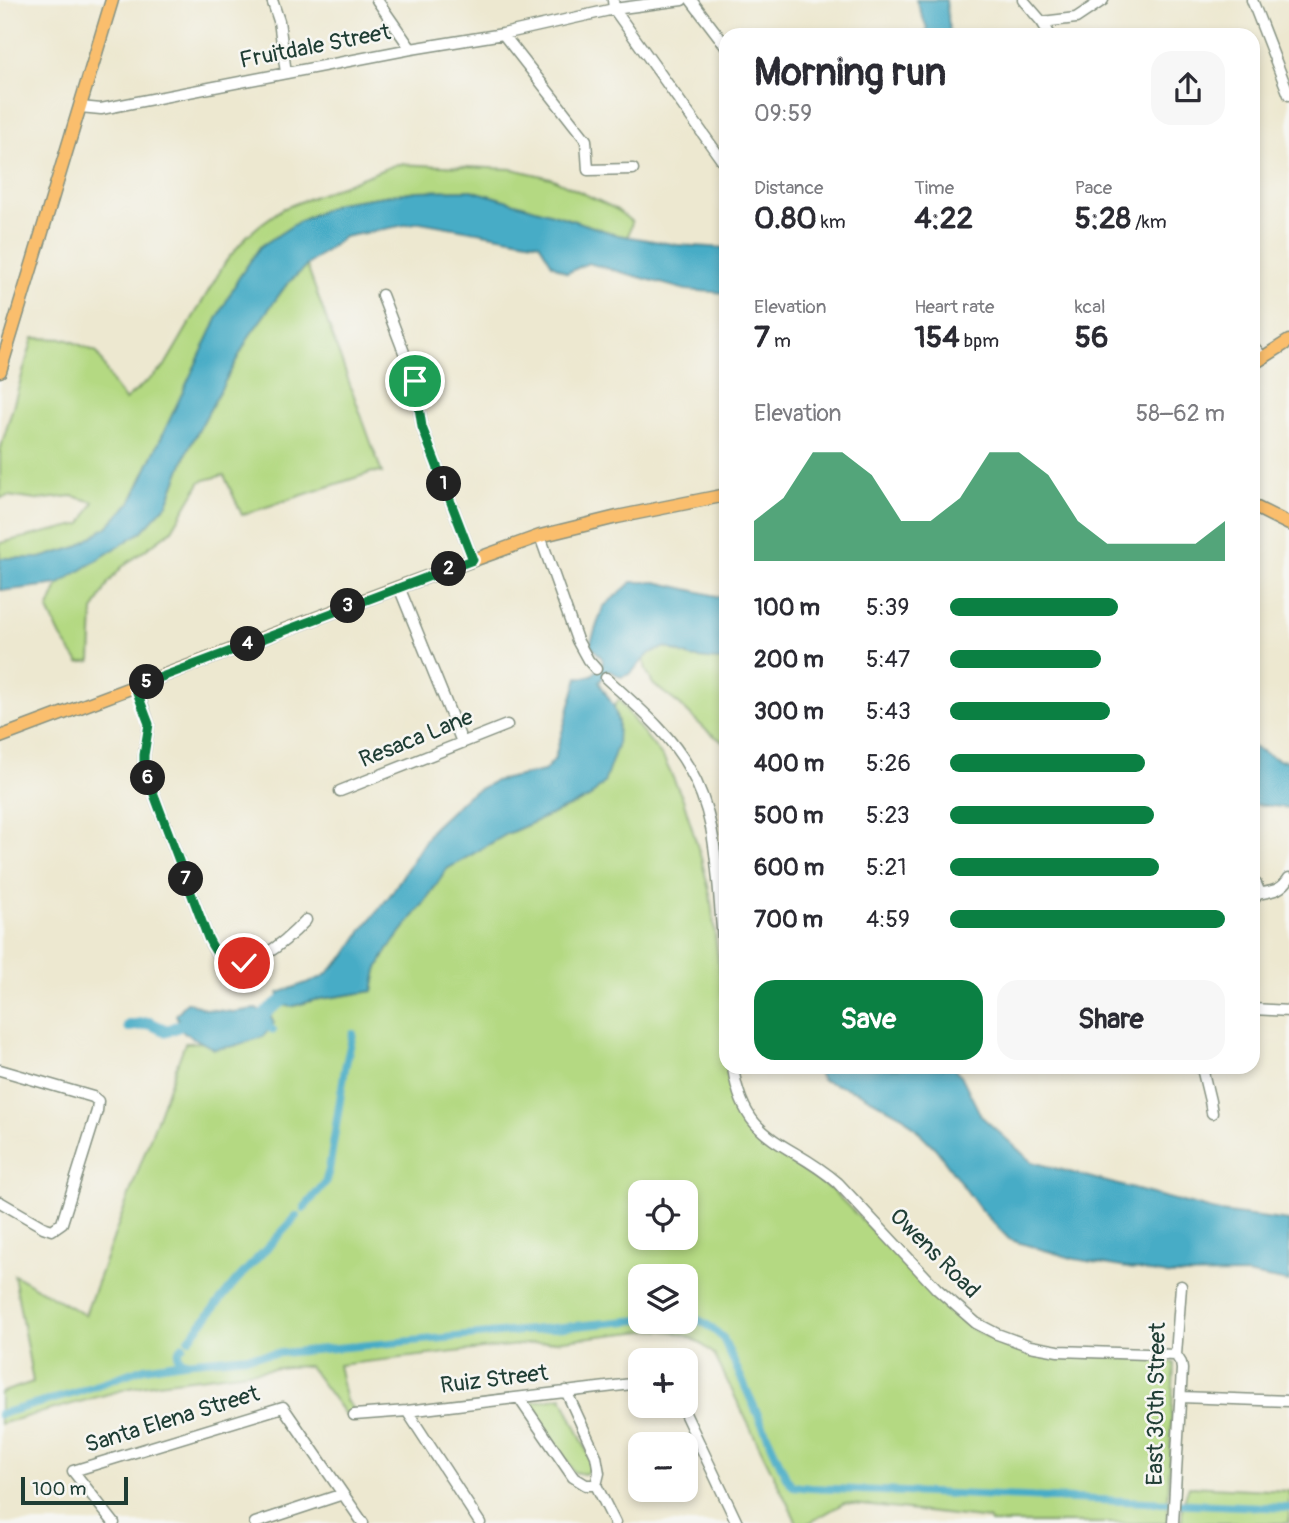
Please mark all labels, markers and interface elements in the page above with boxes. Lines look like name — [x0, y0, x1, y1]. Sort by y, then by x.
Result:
street label: Fruitdale Street — [237, 17, 394, 75]
text: Morning run — [754, 49, 946, 97]
button: share — [1151, 51, 1225, 125]
text: 09:59 — [754, 99, 812, 128]
text: Distance — [754, 176, 823, 200]
text: Time — [914, 176, 954, 200]
text: Pace — [1075, 176, 1112, 200]
text: 0.80 — [754, 200, 817, 237]
text: 4:22 — [914, 200, 973, 237]
text: 5:28 — [1075, 200, 1131, 237]
text: km — [817, 210, 846, 234]
text: /km — [1131, 210, 1167, 234]
text: Elevation — [754, 295, 826, 319]
text: Heart rate — [914, 295, 994, 319]
text: kcal — [1075, 295, 1106, 319]
text: 7 — [754, 319, 770, 356]
text: 154 — [914, 319, 960, 356]
text: 56 — [1075, 319, 1108, 356]
text: m — [770, 329, 791, 353]
text: bpm — [960, 329, 999, 353]
pin — [385, 351, 445, 411]
icon: arrive — [396, 362, 434, 400]
text: Elevation — [754, 399, 842, 428]
text: 58–62 m — [1136, 399, 1225, 428]
pin: 1 — [426, 466, 462, 502]
text: 1 — [440, 471, 447, 495]
pin: 2 — [432, 552, 466, 586]
text: 2 — [443, 556, 454, 580]
pin: 3 — [330, 588, 366, 624]
text: 3 — [342, 593, 353, 617]
text: 100 m — [754, 593, 820, 622]
text: 5:39 — [866, 593, 909, 622]
pin: 4 — [230, 626, 266, 662]
text: 4 — [242, 631, 253, 655]
text: 200 m — [754, 645, 824, 674]
text: 5:47 — [866, 645, 910, 674]
pin: 5 — [130, 664, 164, 700]
text: 5 — [141, 669, 152, 693]
text: 300 m — [754, 697, 824, 726]
text: 5:43 — [866, 697, 911, 726]
street label: Resaca Lane — [355, 702, 478, 774]
text: 400 m — [754, 749, 824, 778]
text: 5:26 — [866, 749, 911, 778]
pin: 6 — [130, 760, 166, 796]
text: 6 — [142, 765, 153, 789]
text: 500 m — [754, 801, 823, 830]
text: 5:23 — [866, 801, 910, 830]
text: 600 m — [754, 853, 824, 882]
text: 5:21 — [866, 853, 906, 882]
pin: 7 — [168, 862, 204, 896]
text: 7 — [180, 866, 191, 890]
text: 700 m — [754, 905, 823, 934]
text: 4:59 — [866, 905, 910, 934]
pin — [214, 933, 274, 993]
icon: check — [225, 944, 263, 982]
button: Save — [754, 980, 983, 1060]
button: Share — [997, 980, 1225, 1060]
map controls — [628, 1180, 698, 1502]
button: locate — [628, 1180, 698, 1250]
street label: Owens Road — [884, 1202, 986, 1304]
button: layers — [628, 1264, 698, 1334]
street label: East 30th Street — [1140, 1321, 1172, 1486]
button: + — [628, 1348, 698, 1418]
street label: Ruiz Street — [438, 1358, 550, 1400]
street label: Santa Elena Street — [81, 1379, 263, 1459]
button: − — [628, 1432, 698, 1502]
scale bar — [21, 1474, 128, 1506]
text: 100 m — [32, 1477, 86, 1501]

